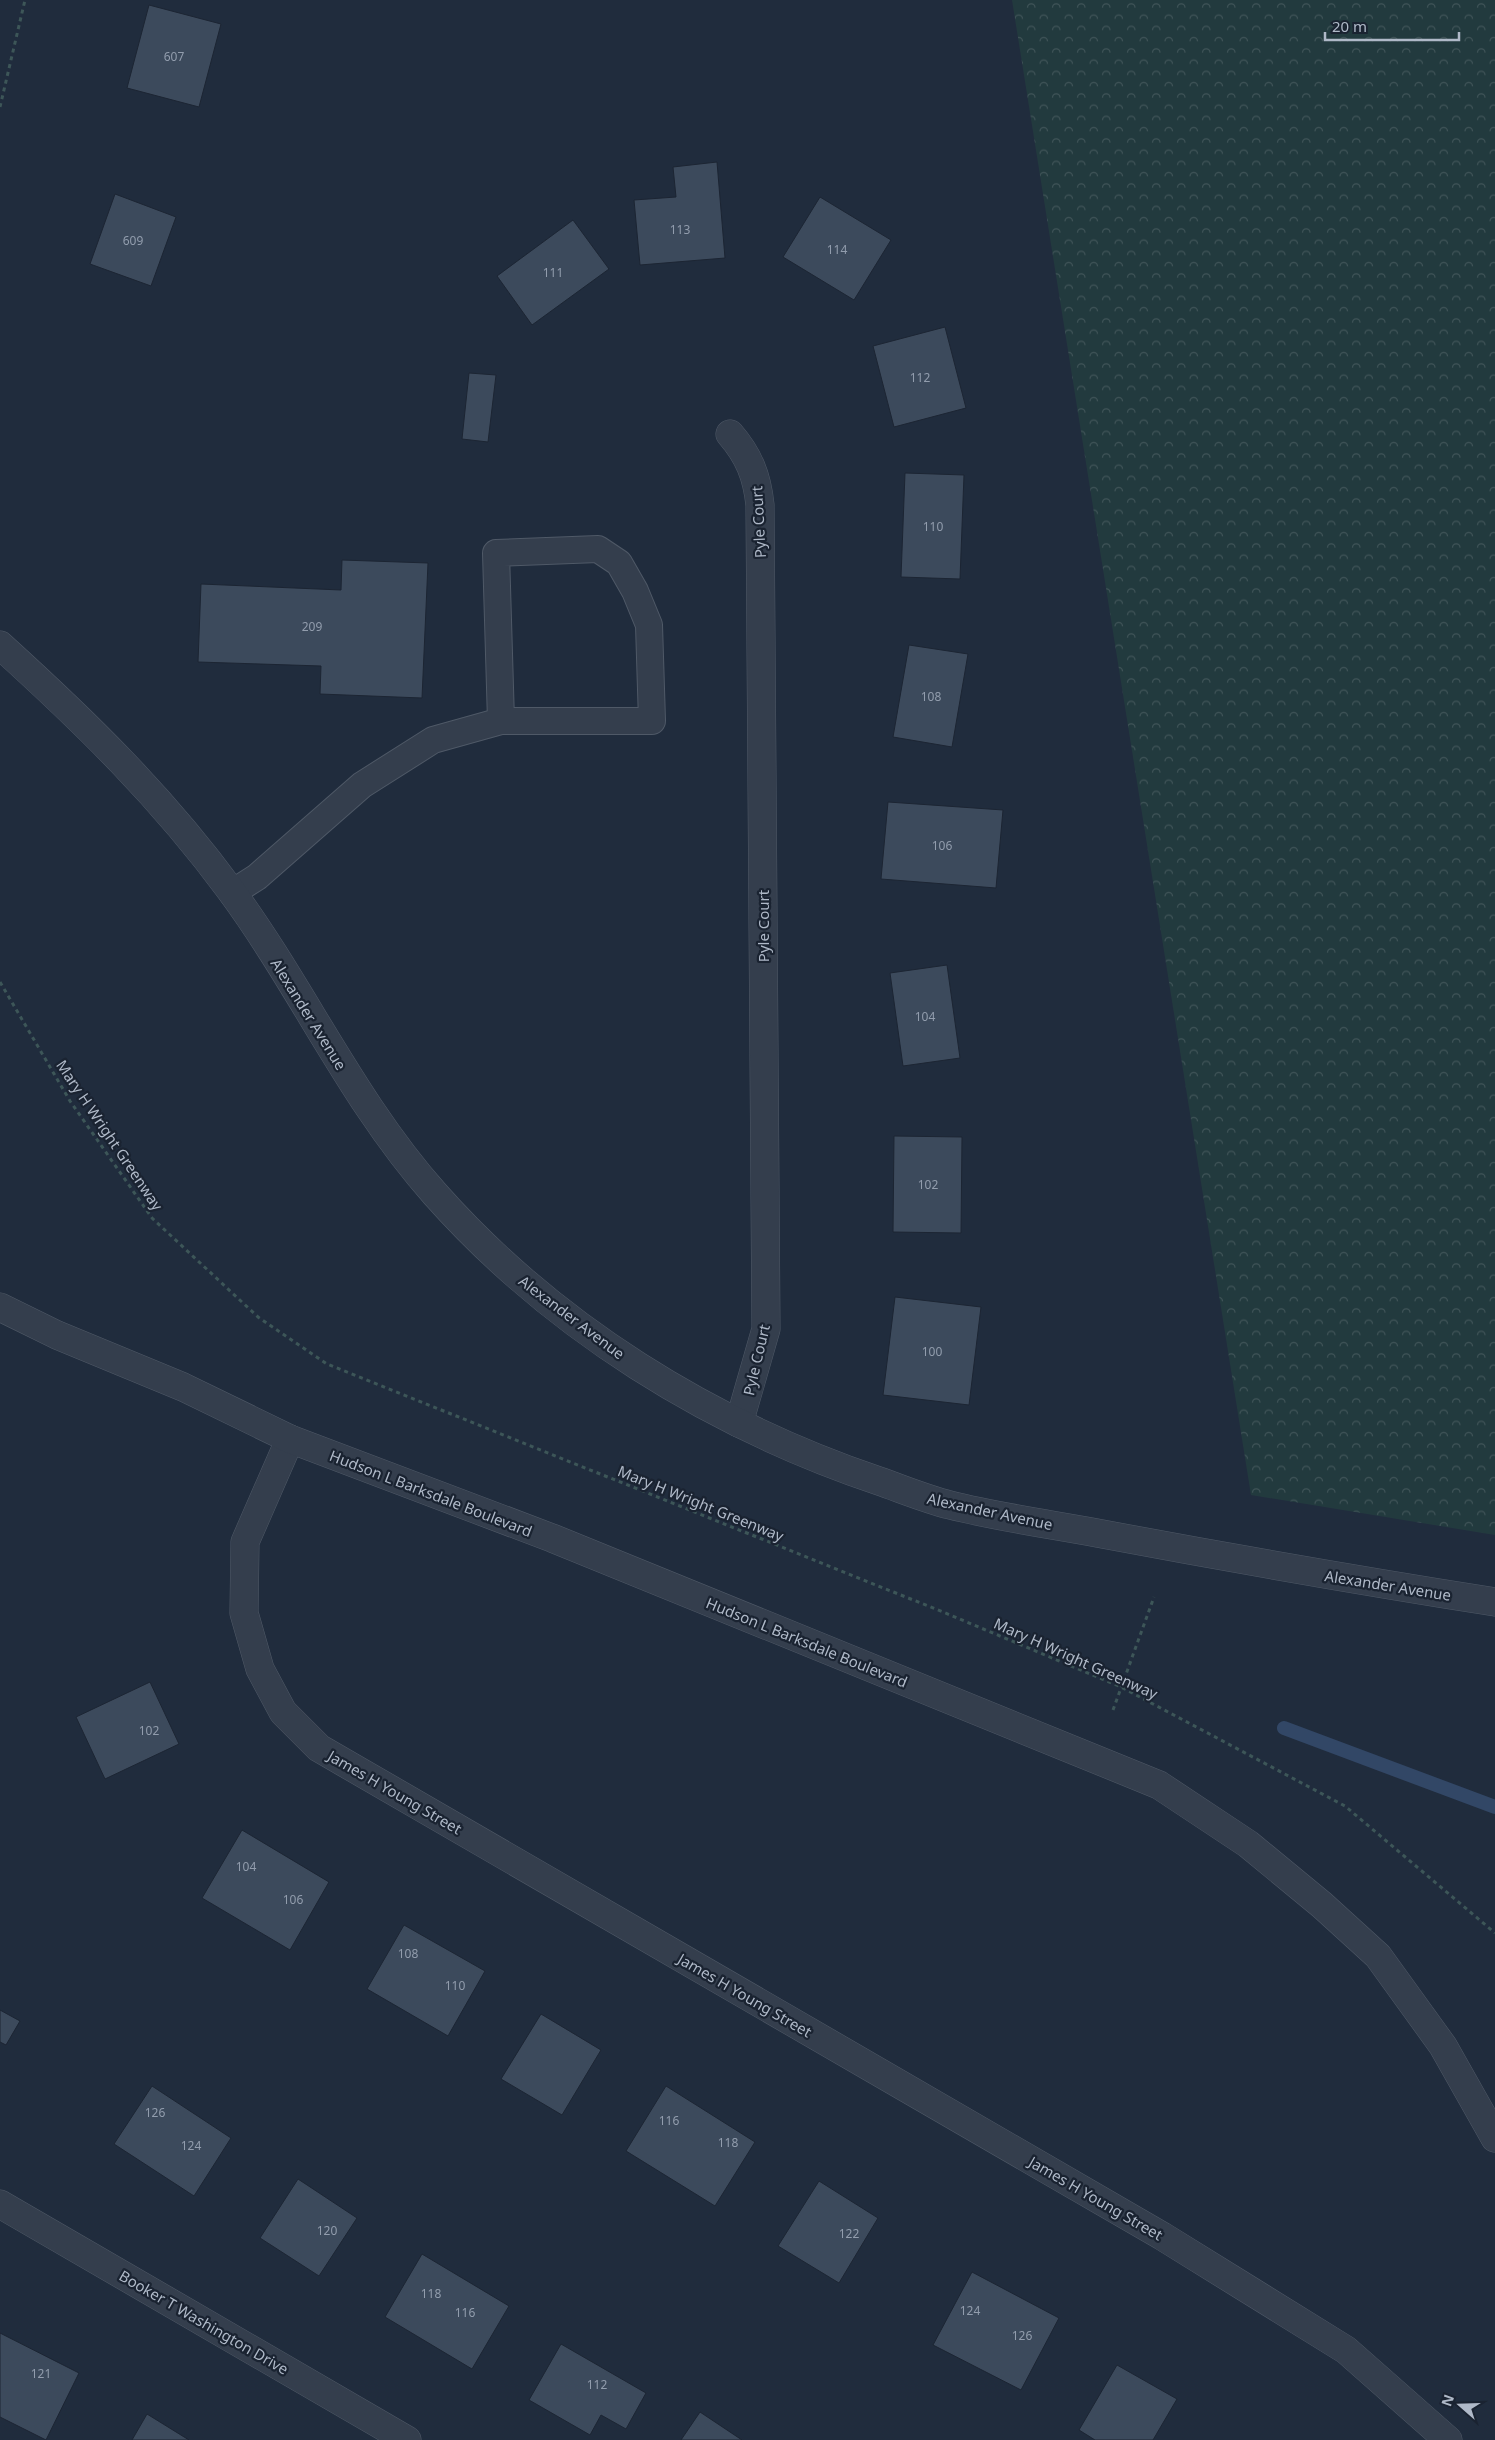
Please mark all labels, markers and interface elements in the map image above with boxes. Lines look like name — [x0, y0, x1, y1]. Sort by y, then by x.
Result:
scale bar — [1325, 10, 1459, 42]
text: 20 m — [1332, 16, 1367, 36]
house number: 607 — [164, 48, 184, 65]
house number: 113 — [670, 221, 690, 238]
house number: 609 — [123, 232, 143, 249]
house number: 114 — [827, 241, 847, 258]
house number: 111 — [543, 264, 563, 281]
house number: 112 — [910, 369, 930, 386]
street label: Pyle Court — [746, 485, 770, 559]
house number: 110 — [923, 518, 943, 535]
house number: 209 — [302, 618, 322, 635]
house number: 108 — [921, 688, 941, 705]
house number: 106 — [932, 837, 952, 854]
street label: Pyle Court — [753, 889, 773, 962]
street label: Alexander Avenue — [267, 955, 351, 1073]
house number: 104 — [915, 1008, 935, 1025]
street label: Mary H Wright Greenway — [52, 1056, 168, 1214]
house number: 102 — [918, 1176, 938, 1193]
street label: Alexander Avenue — [515, 1271, 629, 1363]
street label: Pyle Court — [738, 1322, 774, 1398]
house number: 100 — [922, 1343, 942, 1360]
street label: Hudson L Barksdale Boulevard — [327, 1445, 535, 1541]
street label: Mary H Wright Greenway — [615, 1461, 787, 1546]
street label: Alexander Avenue — [925, 1488, 1055, 1534]
street label: Alexander Avenue — [1323, 1565, 1453, 1605]
street label: Hudson L Barksdale Boulevard — [703, 1592, 911, 1692]
street label: Mary H Wright Greenway — [991, 1613, 1161, 1703]
house number: 102 — [139, 1722, 159, 1739]
street label: James H Young Street — [323, 1744, 466, 1839]
house number: 104 — [236, 1858, 256, 1875]
house number: 106 — [283, 1891, 303, 1908]
house number: 108 — [398, 1945, 418, 1962]
street label: James H Young Street — [673, 1947, 816, 2042]
house number: 110 — [445, 1977, 465, 1994]
house number: 126 — [145, 2104, 165, 2121]
house number: 116 — [659, 2112, 679, 2129]
house number: 118 — [718, 2134, 738, 2151]
house number: 124 — [181, 2137, 201, 2154]
street label: James H Young Street — [1024, 2150, 1167, 2245]
house number: 120 — [317, 2222, 337, 2239]
house number: 122 — [839, 2225, 859, 2242]
street label: Booker T Washington Drive — [116, 2265, 292, 2379]
house number: 118 — [421, 2285, 441, 2302]
house number: 124 — [960, 2302, 980, 2319]
house number: 116 — [455, 2304, 475, 2321]
house number: 126 — [1012, 2327, 1032, 2344]
house number: 121 — [31, 2365, 51, 2382]
house number: 112 — [587, 2376, 607, 2393]
north arrow — [1435, 2380, 1485, 2430]
text: N — [1436, 2392, 1458, 2409]

